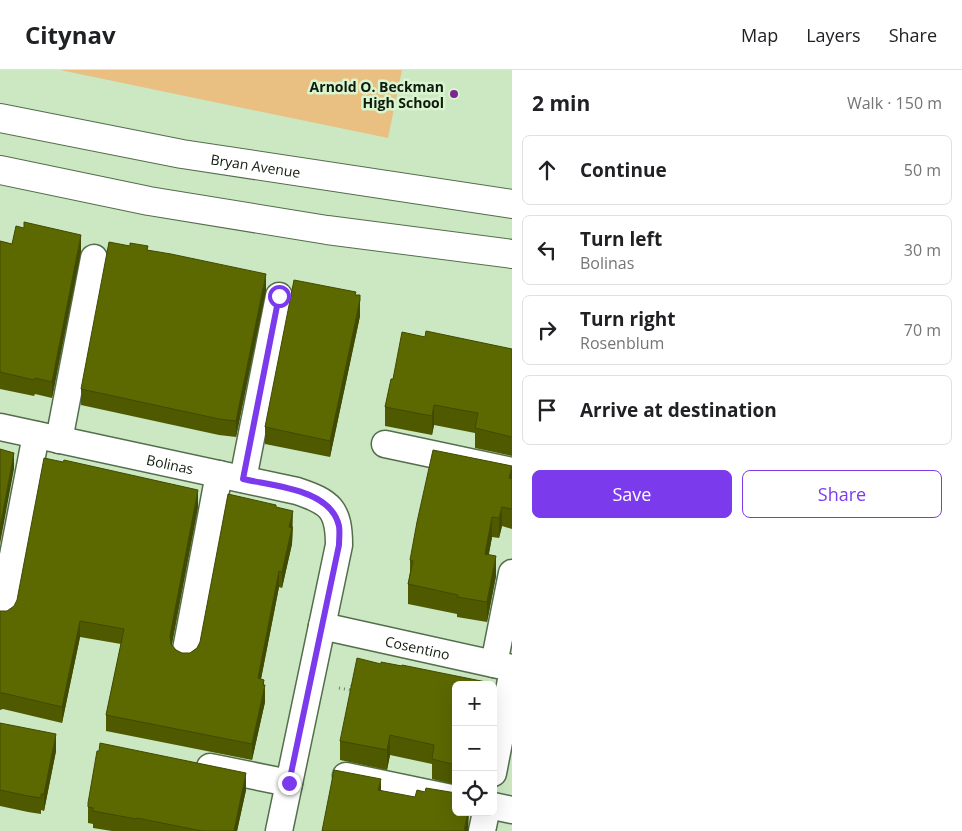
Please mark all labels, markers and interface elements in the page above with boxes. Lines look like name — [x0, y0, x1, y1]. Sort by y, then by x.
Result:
text: Citynav — [25, 18, 116, 51]
text: Map — [741, 23, 778, 47]
text: Layers — [806, 23, 861, 47]
text: Share — [889, 23, 937, 47]
place label: Arnold O. Beckman High School — [310, 77, 444, 112]
marker: Arnold O. Beckman High School — [448, 88, 460, 100]
text: 2 min — [532, 89, 590, 117]
text: Walk · 150 m — [847, 92, 942, 114]
street label: Bryan Avenue — [209, 149, 302, 181]
icon: ahead — [533, 156, 561, 184]
text: Continue — [580, 157, 667, 183]
text: 50 m — [904, 159, 941, 181]
text: Turn left — [580, 226, 662, 252]
icon: left — [533, 236, 561, 264]
text: 30 m — [904, 239, 941, 261]
text: Bolinas — [580, 252, 634, 274]
route start — [268, 285, 291, 308]
text: Turn right — [580, 306, 675, 332]
icon: right — [533, 316, 561, 344]
text: 70 m — [904, 319, 941, 341]
text: Rosenblum — [580, 332, 664, 354]
icon: arrive — [533, 396, 561, 424]
text: Arrive at destination — [580, 397, 777, 423]
street label: Bolinas — [145, 449, 196, 478]
button: Save — [532, 470, 732, 518]
button: Share — [742, 470, 942, 518]
street label: Cosentino — [383, 631, 452, 664]
map controls — [452, 681, 497, 816]
button: + — [452, 681, 497, 726]
button: − — [452, 726, 497, 771]
button: locate — [452, 771, 497, 816]
route end — [278, 772, 301, 795]

